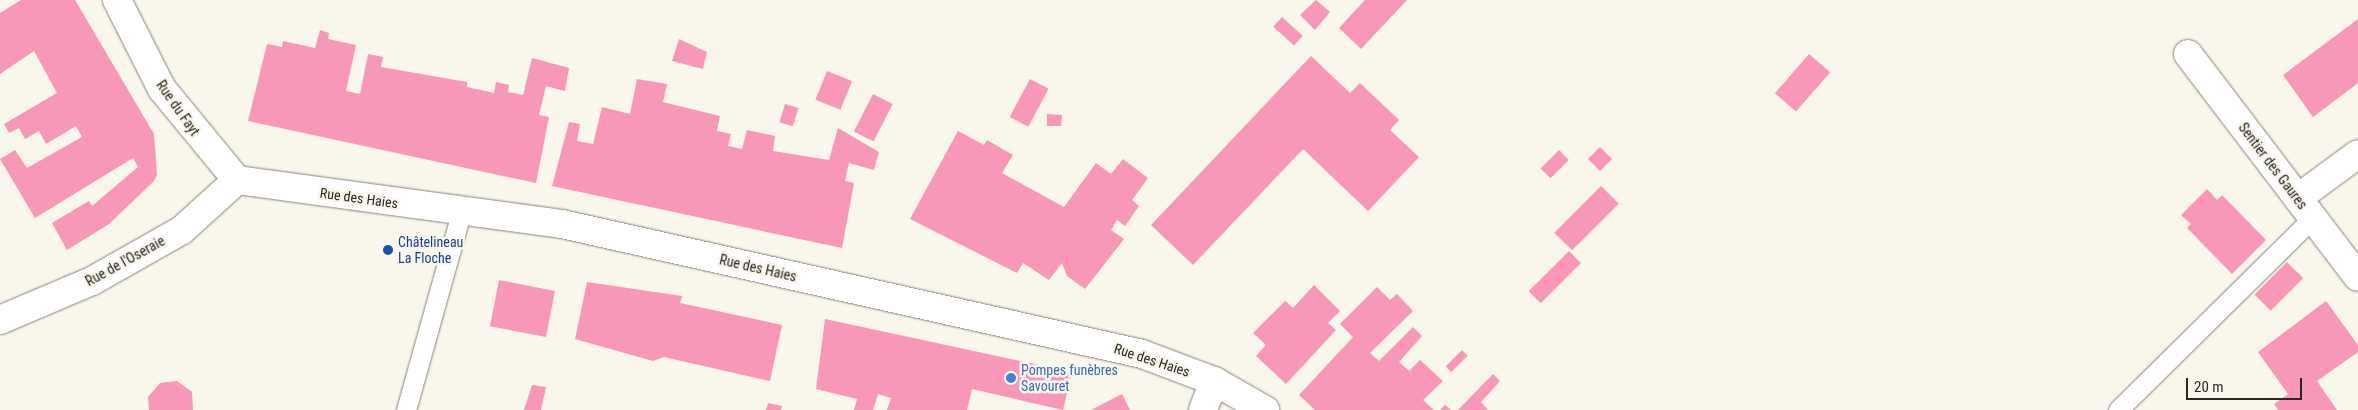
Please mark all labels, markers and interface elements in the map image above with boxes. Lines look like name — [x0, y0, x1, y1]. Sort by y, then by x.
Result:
street label: Rue du Fayt — [153, 77, 203, 139]
street label: Sentier des Gaures — [2235, 119, 2311, 213]
street label: Rue des Haies — [319, 184, 399, 212]
street label: Rue de l'Oseraie — [82, 232, 168, 290]
place label: Châtelineau La Floche — [398, 234, 463, 266]
marker: Châtelineau La Floche — [382, 244, 394, 256]
street label: Rue des Haies — [718, 251, 798, 285]
street label: Rue des Haies — [1112, 340, 1192, 380]
place label: Pompes funèbres Savouret — [1021, 362, 1118, 394]
scale bar — [2188, 368, 2304, 400]
marker: Pompes funèbres Savouret — [1005, 372, 1017, 384]
text: 20 m — [2194, 378, 2224, 396]

